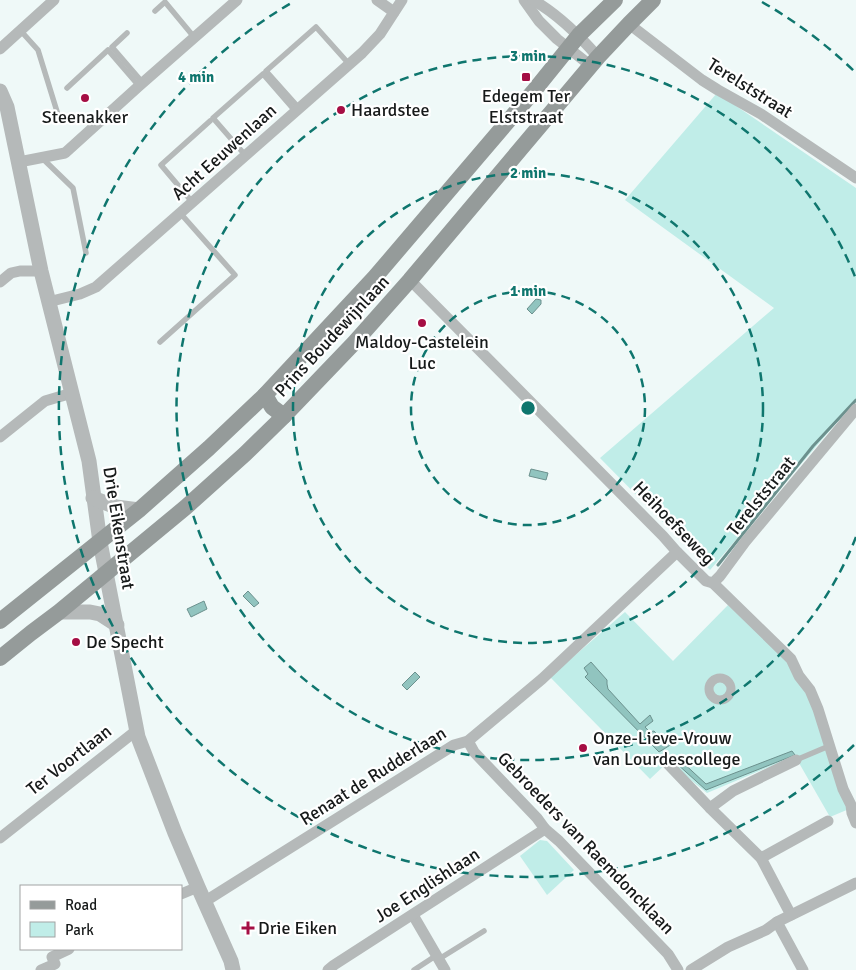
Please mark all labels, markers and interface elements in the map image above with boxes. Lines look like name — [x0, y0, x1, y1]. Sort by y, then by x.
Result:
text: 3 min — [510, 47, 546, 65]
street label: Terelststraat — [703, 53, 797, 123]
text: 4 min — [178, 68, 214, 86]
marker: Edegem Ter Elststraat — [520, 71, 532, 83]
place label: Edegem Ter Elststraat — [482, 85, 571, 128]
marker: Steenakker — [79, 92, 91, 104]
street label: Acht Eeuwenlaan — [167, 99, 281, 205]
place label: Haardstee — [351, 99, 429, 121]
marker: Haardstee — [335, 104, 347, 116]
place label: Steenakker — [42, 106, 129, 128]
text: 2 min — [510, 164, 546, 182]
street label: Prins Boudewijnlaan — [270, 271, 394, 401]
text: 1 min — [510, 282, 546, 300]
marker: Maldoy-Castelein Luc — [416, 317, 428, 329]
place label: Maldoy-Castelein Luc — [355, 331, 489, 374]
centre of rings — [519, 399, 537, 417]
street label: Terelststraat — [722, 452, 800, 540]
street label: Drie Eikenstraat — [98, 465, 140, 591]
street label: Heihoefseweg — [629, 476, 719, 570]
place label: De Specht — [86, 631, 164, 653]
marker: De Specht — [70, 636, 82, 648]
street label: Ter Voortlaan — [22, 720, 116, 800]
street label: Renaat de Rudderlaan — [296, 722, 450, 830]
place label: Onze-Lieve-Vrouw van Lourdescollege — [593, 727, 741, 770]
marker: Onze-Lieve-Vrouw van Lourdescollege — [577, 742, 589, 754]
street label: Gebroeders van Raemdoncklaan — [493, 747, 679, 939]
street label: Joe Englishlaan — [370, 843, 484, 927]
legend — [20, 885, 182, 950]
text: Road — [65, 896, 97, 914]
place label: Drie Eiken — [258, 917, 337, 939]
text: Park — [65, 921, 94, 939]
marker: Drie Eiken — [242, 922, 254, 934]

